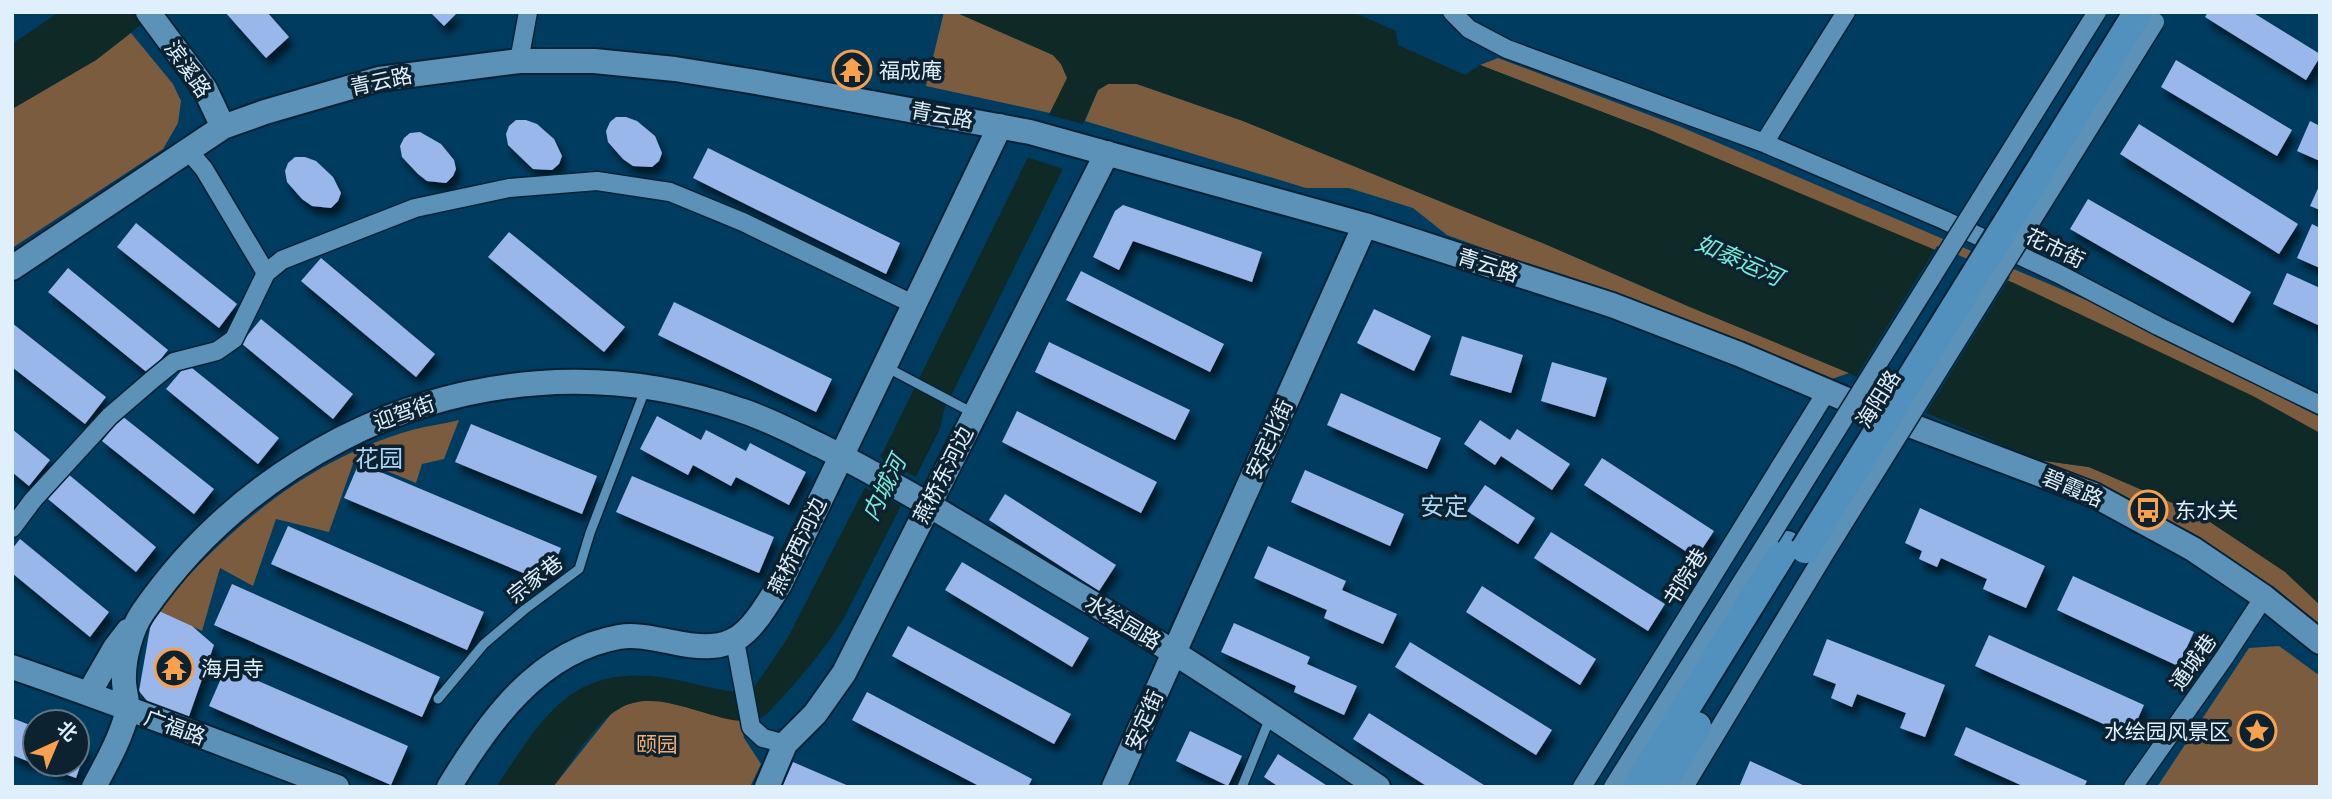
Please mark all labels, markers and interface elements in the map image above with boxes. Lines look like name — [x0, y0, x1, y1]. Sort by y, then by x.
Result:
street label: 滨溪路 — [161, 37, 215, 101]
temple icon: 福成庵 — [831, 49, 873, 91]
place label: 福成庵 — [879, 59, 942, 82]
street label: 青云路 — [348, 63, 414, 99]
street label: 青云路 — [909, 98, 975, 132]
street label: 花市街 — [2022, 224, 2088, 272]
water label: 如泰运河 — [1692, 229, 1790, 292]
street label: 青云路 — [1454, 244, 1522, 286]
street label: 海阳路 — [1852, 366, 1904, 432]
street label: 迎驾街 — [370, 391, 438, 435]
street label: 安定北街 — [1241, 396, 1297, 482]
street label: 燕桥东河边 — [909, 423, 977, 527]
district label: 花园 — [355, 445, 403, 472]
water label: 内城河 — [857, 448, 913, 525]
street label: 碧霞路 — [2040, 465, 2106, 511]
bus stop icon: 东水关 — [2127, 489, 2169, 531]
district label: 安定 — [1420, 493, 1468, 520]
street label: 燕桥西河边 — [764, 494, 830, 598]
place label: 东水关 — [2175, 499, 2238, 522]
street label: 书院巷 — [1659, 544, 1711, 610]
street label: 宗家巷 — [503, 551, 567, 607]
street label: 水绘园路 — [1081, 591, 1165, 653]
street label: 通城巷 — [2166, 630, 2220, 694]
temple icon: 海月寺 — [153, 647, 195, 689]
place label: 海月寺 — [201, 657, 264, 680]
street label: 安定街 — [1121, 687, 1167, 753]
street label: 广福路 — [141, 705, 209, 749]
north arrow — [21, 708, 91, 778]
place icon: 水绘园风景区 — [2236, 710, 2278, 752]
text: 北 — [53, 717, 82, 745]
place label: 水绘园风景区 — [2104, 720, 2230, 743]
park label: 颐园 — [636, 733, 678, 756]

